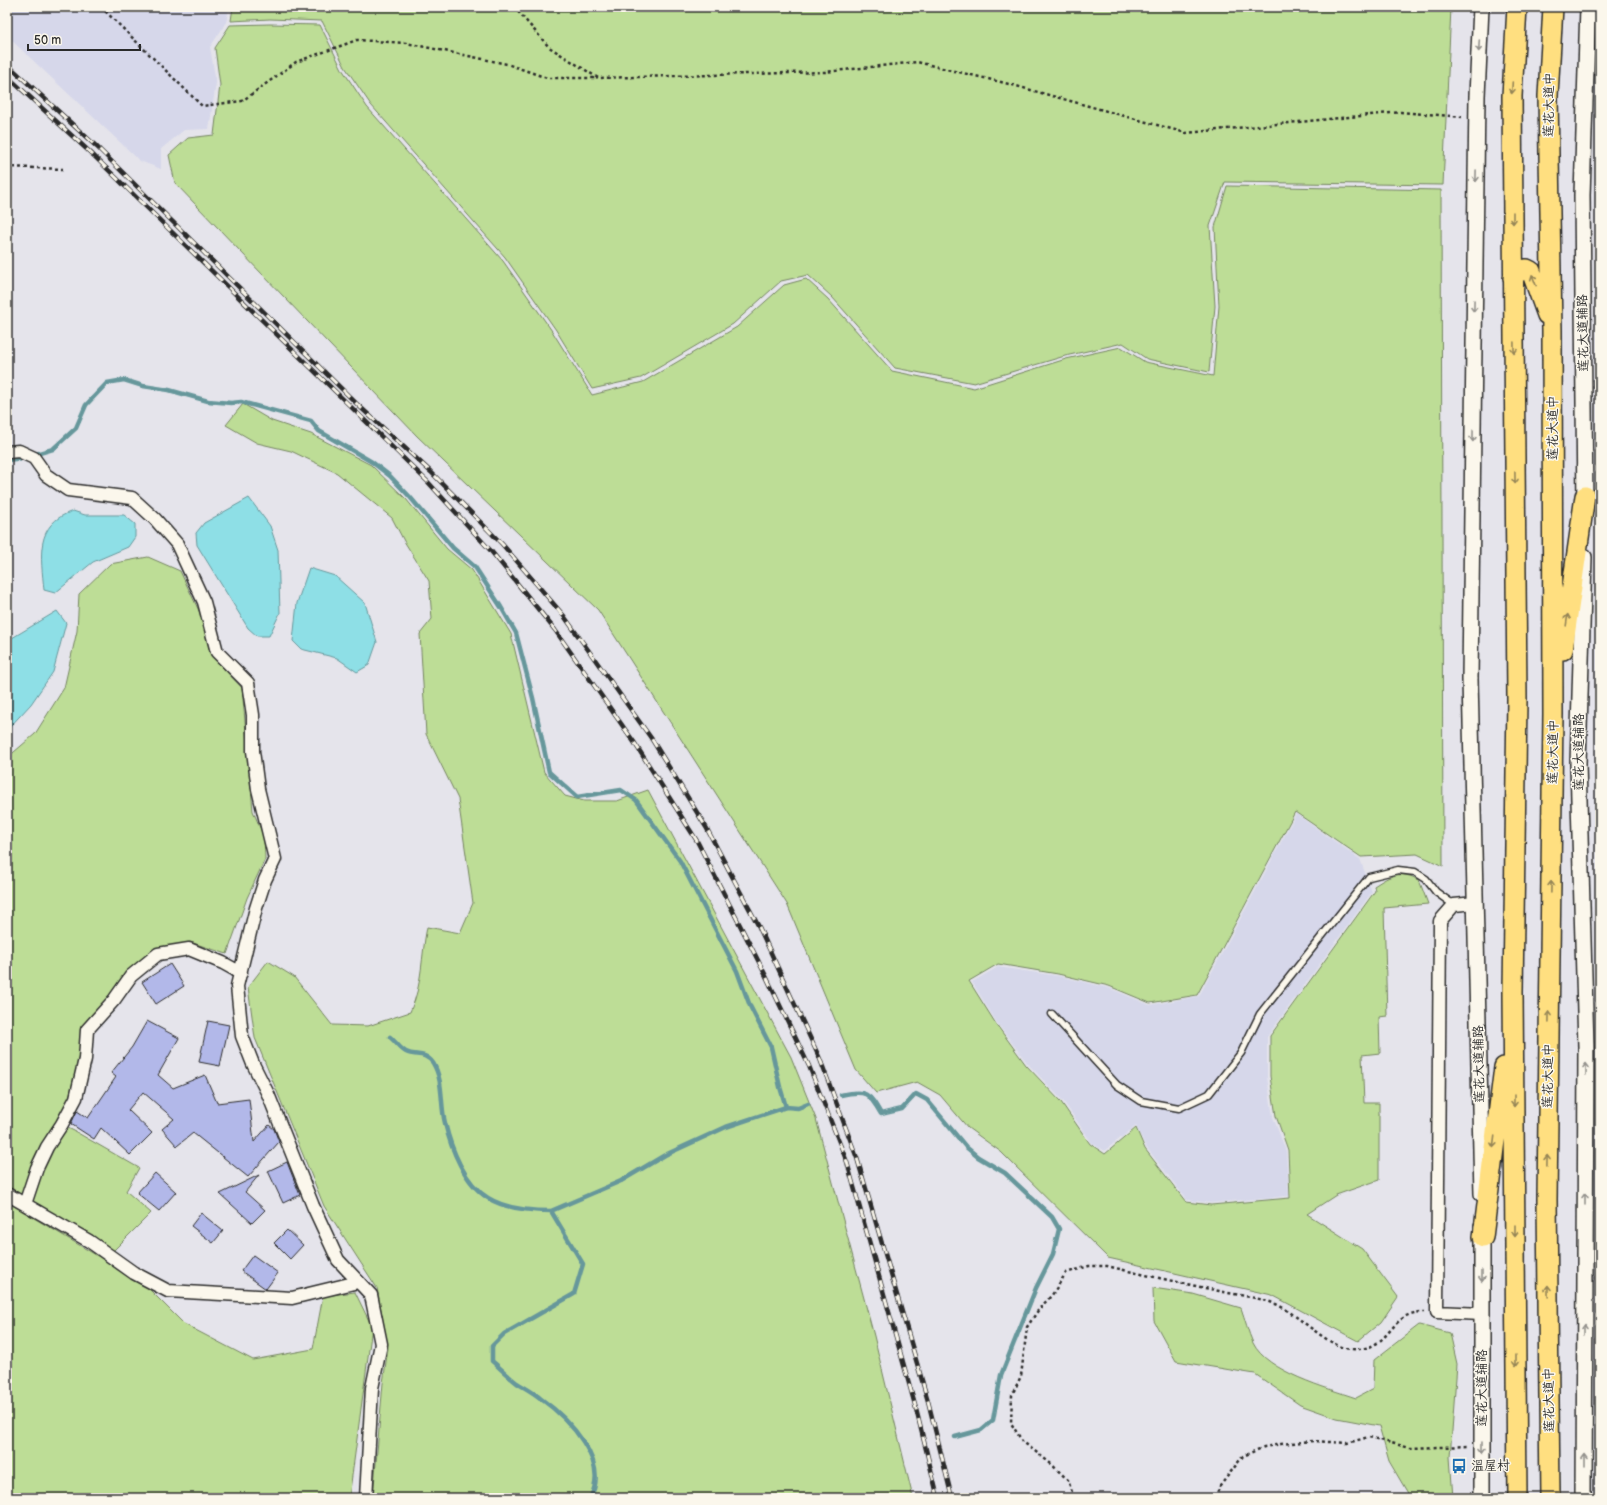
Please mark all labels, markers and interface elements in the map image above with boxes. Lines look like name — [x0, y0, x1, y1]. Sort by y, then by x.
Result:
scale bar — [28, 26, 140, 52]
text: 50 m — [34, 33, 61, 48]
one-way arrow — [1476, 39, 1483, 52]
street label: 莲花大道中 — [1540, 72, 1558, 138]
one-way arrow — [1508, 81, 1516, 94]
one-way arrow — [1472, 169, 1480, 182]
one-way arrow — [1509, 211, 1517, 224]
one-way arrow — [1530, 274, 1538, 286]
street label: 莲花大道辅路 — [1574, 294, 1592, 372]
one-way arrow — [1471, 299, 1478, 312]
one-way arrow — [1510, 341, 1518, 354]
street label: 莲花大道中 — [1545, 395, 1561, 461]
one-way arrow — [1469, 429, 1477, 442]
one-way arrow — [1511, 471, 1519, 484]
one-way arrow — [1563, 614, 1571, 627]
street label: 莲花大道辅路 — [1571, 713, 1587, 791]
street label: 莲花大道中 — [1544, 719, 1562, 785]
one-way arrow — [1547, 881, 1555, 894]
one-way arrow — [1545, 1011, 1553, 1024]
street label: 莲花大道辅路 — [1470, 1025, 1488, 1103]
street label: 莲花大道中 — [1539, 1043, 1557, 1109]
one-way arrow — [1582, 1063, 1590, 1076]
one-way arrow — [1510, 1094, 1518, 1107]
one-way arrow — [1490, 1135, 1498, 1148]
one-way arrow — [1543, 1155, 1551, 1168]
one-way arrow — [1581, 1193, 1589, 1206]
one-way arrow — [1511, 1224, 1519, 1237]
one-way arrow — [1478, 1269, 1486, 1282]
one-way arrow — [1544, 1285, 1552, 1298]
one-way arrow — [1581, 1323, 1588, 1336]
street label: 莲花大道辅路 — [1474, 1349, 1490, 1427]
one-way arrow — [1512, 1354, 1520, 1367]
street label: 莲花大道中 — [1540, 1367, 1558, 1433]
one-way arrow — [1478, 1441, 1486, 1454]
one-way arrow — [1580, 1453, 1588, 1466]
bus stop icon: 温屋村 — [1450, 1457, 1468, 1475]
place label: 温屋村 — [1471, 1458, 1510, 1474]

